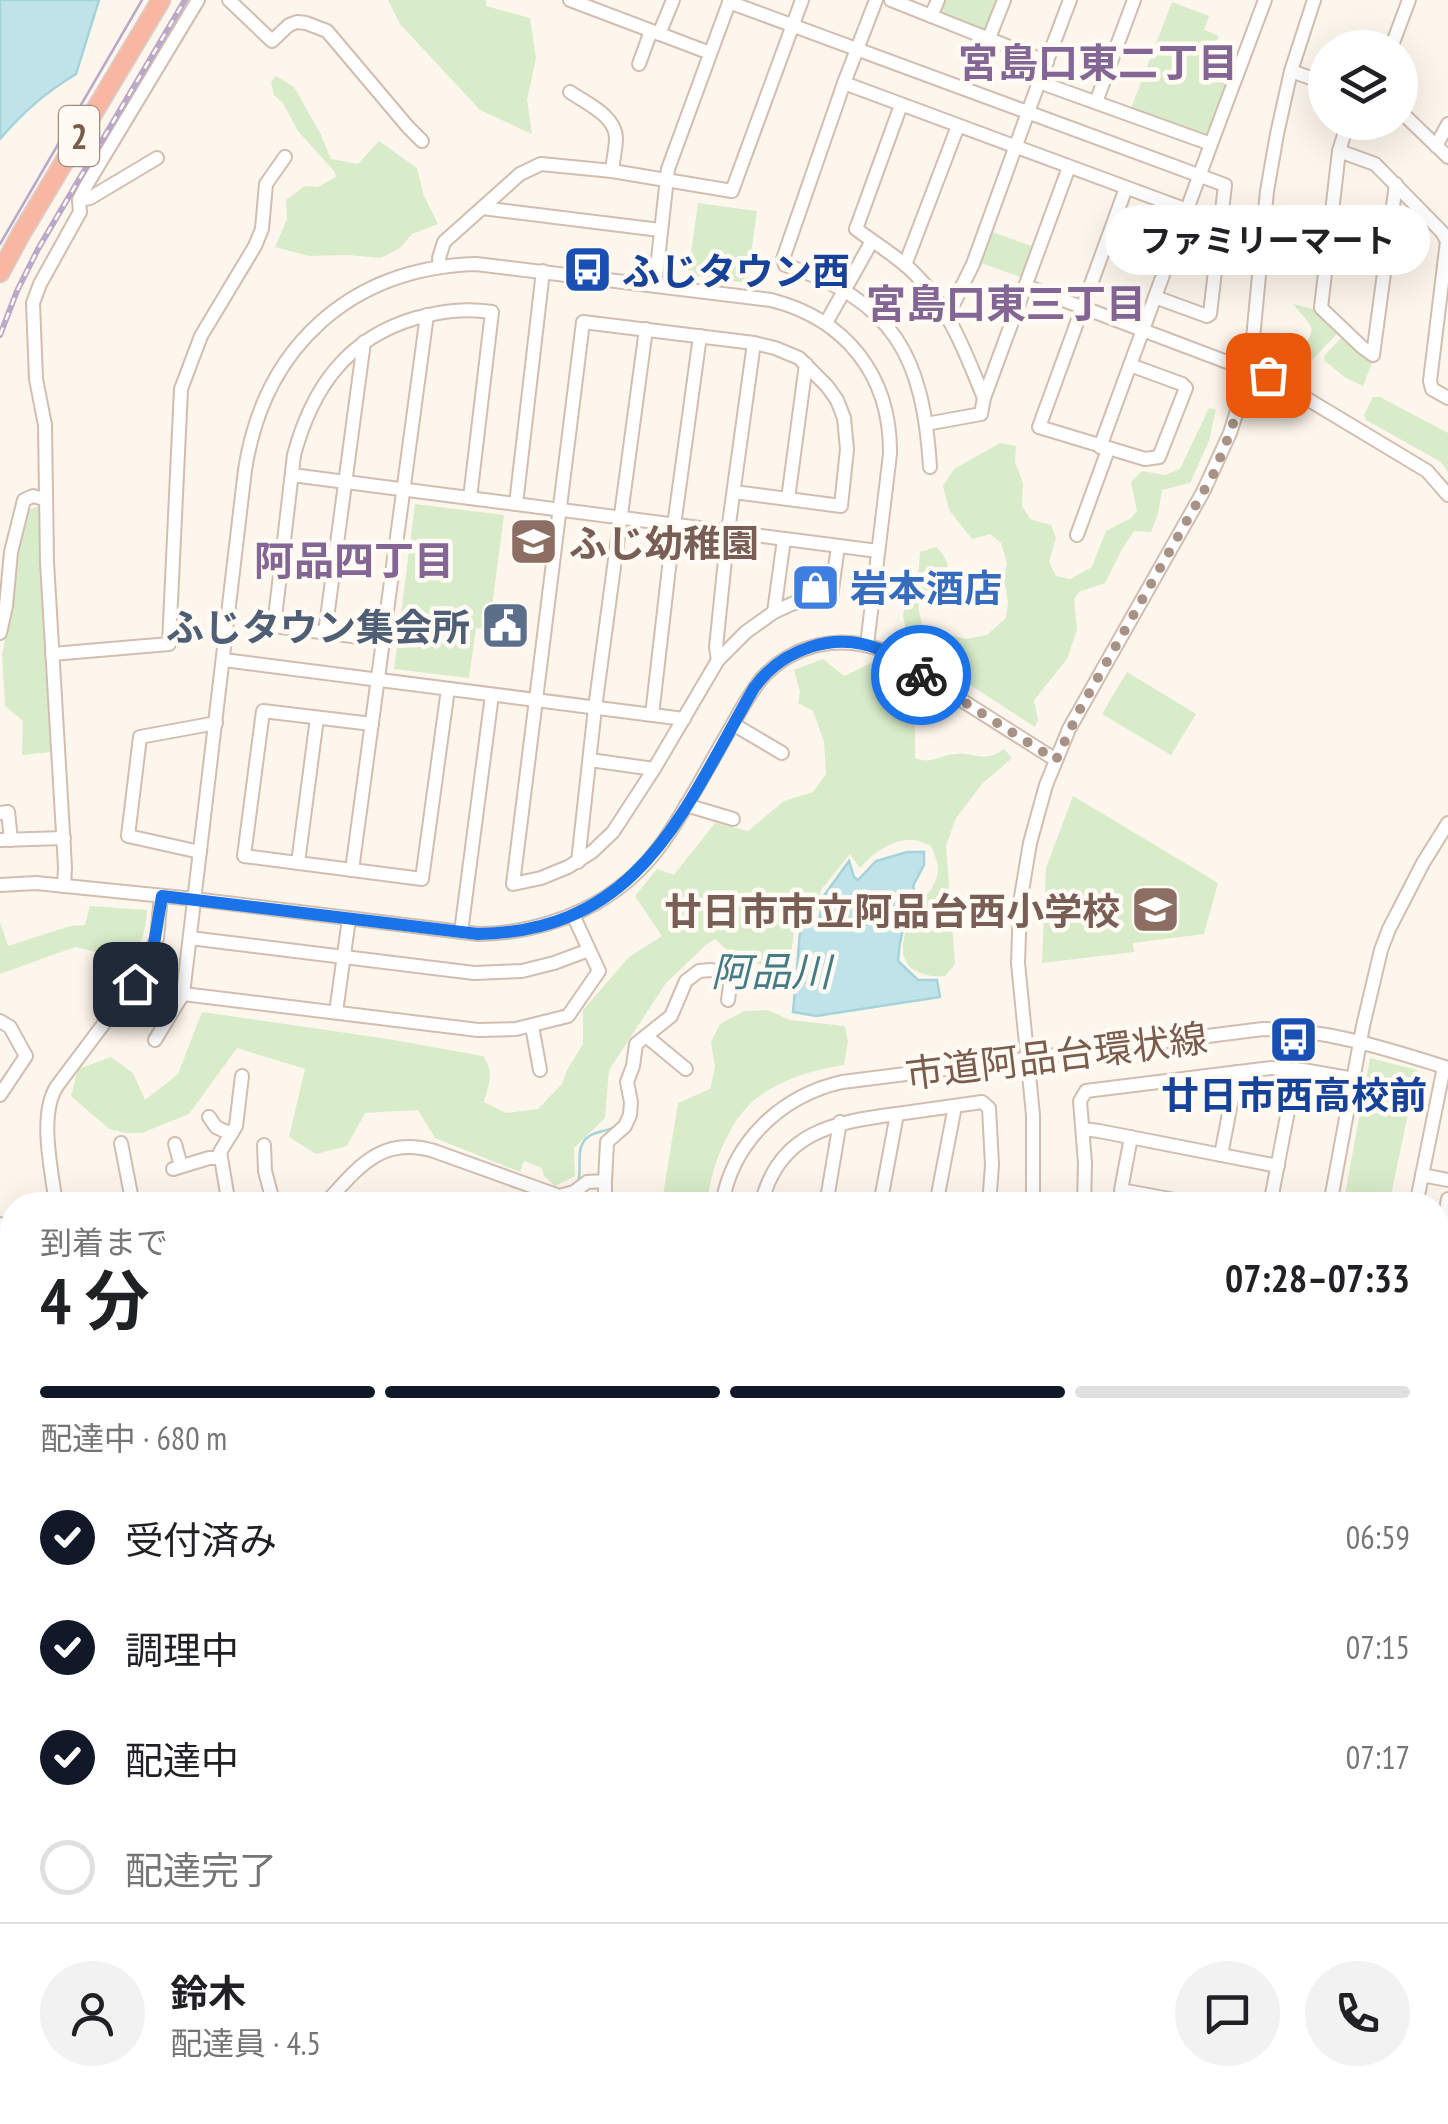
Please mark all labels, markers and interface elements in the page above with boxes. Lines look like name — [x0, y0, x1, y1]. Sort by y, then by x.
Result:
map controls — [1308, 30, 1418, 140]
button: layers — [1308, 30, 1418, 140]
district label: 宮島口東二丁目 — [958, 36, 1238, 88]
road number: 2 — [59, 106, 99, 166]
callout: ファミリーマート — [1106, 205, 1430, 275]
text: ファミリーマート — [1139, 219, 1396, 261]
bus stop icon: ふじタウン西 — [561, 244, 613, 296]
place label: ふじタウン西 — [622, 246, 850, 295]
district label: 宮島口東三丁目 — [866, 277, 1146, 329]
pin — [1226, 333, 1311, 418]
icon: bag — [1241, 348, 1296, 403]
school or university icon: ふじ幼稚園 — [508, 516, 560, 568]
place label: ふじ幼稚園 — [569, 518, 759, 567]
district label: 阿品四丁目 — [254, 534, 454, 586]
shop icon: 岩本酒店 — [789, 561, 841, 613]
place label: 岩本酒店 — [850, 563, 1002, 612]
public building icon: ふじタウン集会所 — [479, 600, 531, 652]
place label: ふじタウン集会所 — [166, 602, 470, 651]
courier — [871, 625, 971, 725]
icon: bike — [894, 648, 949, 703]
school or university icon: 廿日市市立阿品台西小学校 — [1129, 884, 1181, 936]
place label: 廿日市市立阿品台西小学校 — [664, 886, 1120, 935]
pin — [93, 942, 178, 1027]
water label: 阿品川 — [711, 945, 835, 997]
icon: home — [108, 957, 163, 1012]
street label: 市道阿品台環状線 — [902, 1012, 1210, 1098]
bus stop icon: 廿日市西高校前 — [1268, 1014, 1320, 1066]
place label: 廿日市西高校前 — [1161, 1070, 1427, 1119]
text: 到着まで — [40, 1221, 168, 1263]
text: 07:28–07:33 — [1225, 1253, 1410, 1302]
text: 4 分 — [40, 1258, 149, 1342]
text: 配達中 · 680 m — [40, 1417, 227, 1459]
icon: check — [40, 1510, 95, 1565]
text: 受付済み — [125, 1515, 277, 1564]
text: 06:59 — [1346, 1516, 1410, 1558]
icon: check — [40, 1620, 95, 1675]
text: 調理中 — [125, 1625, 239, 1674]
text: 07:15 — [1346, 1626, 1410, 1668]
icon: check — [40, 1730, 95, 1785]
text: 配達中 — [125, 1735, 239, 1784]
text: 07:17 — [1346, 1736, 1410, 1778]
text: 配達完了 — [125, 1845, 277, 1894]
button: person — [40, 1961, 145, 2066]
button: chat — [1175, 1961, 1280, 2066]
button: phone — [1305, 1961, 1410, 2066]
text: 鈴木 — [170, 1968, 246, 2017]
text: 配達員 · 4.5 — [170, 2022, 321, 2064]

